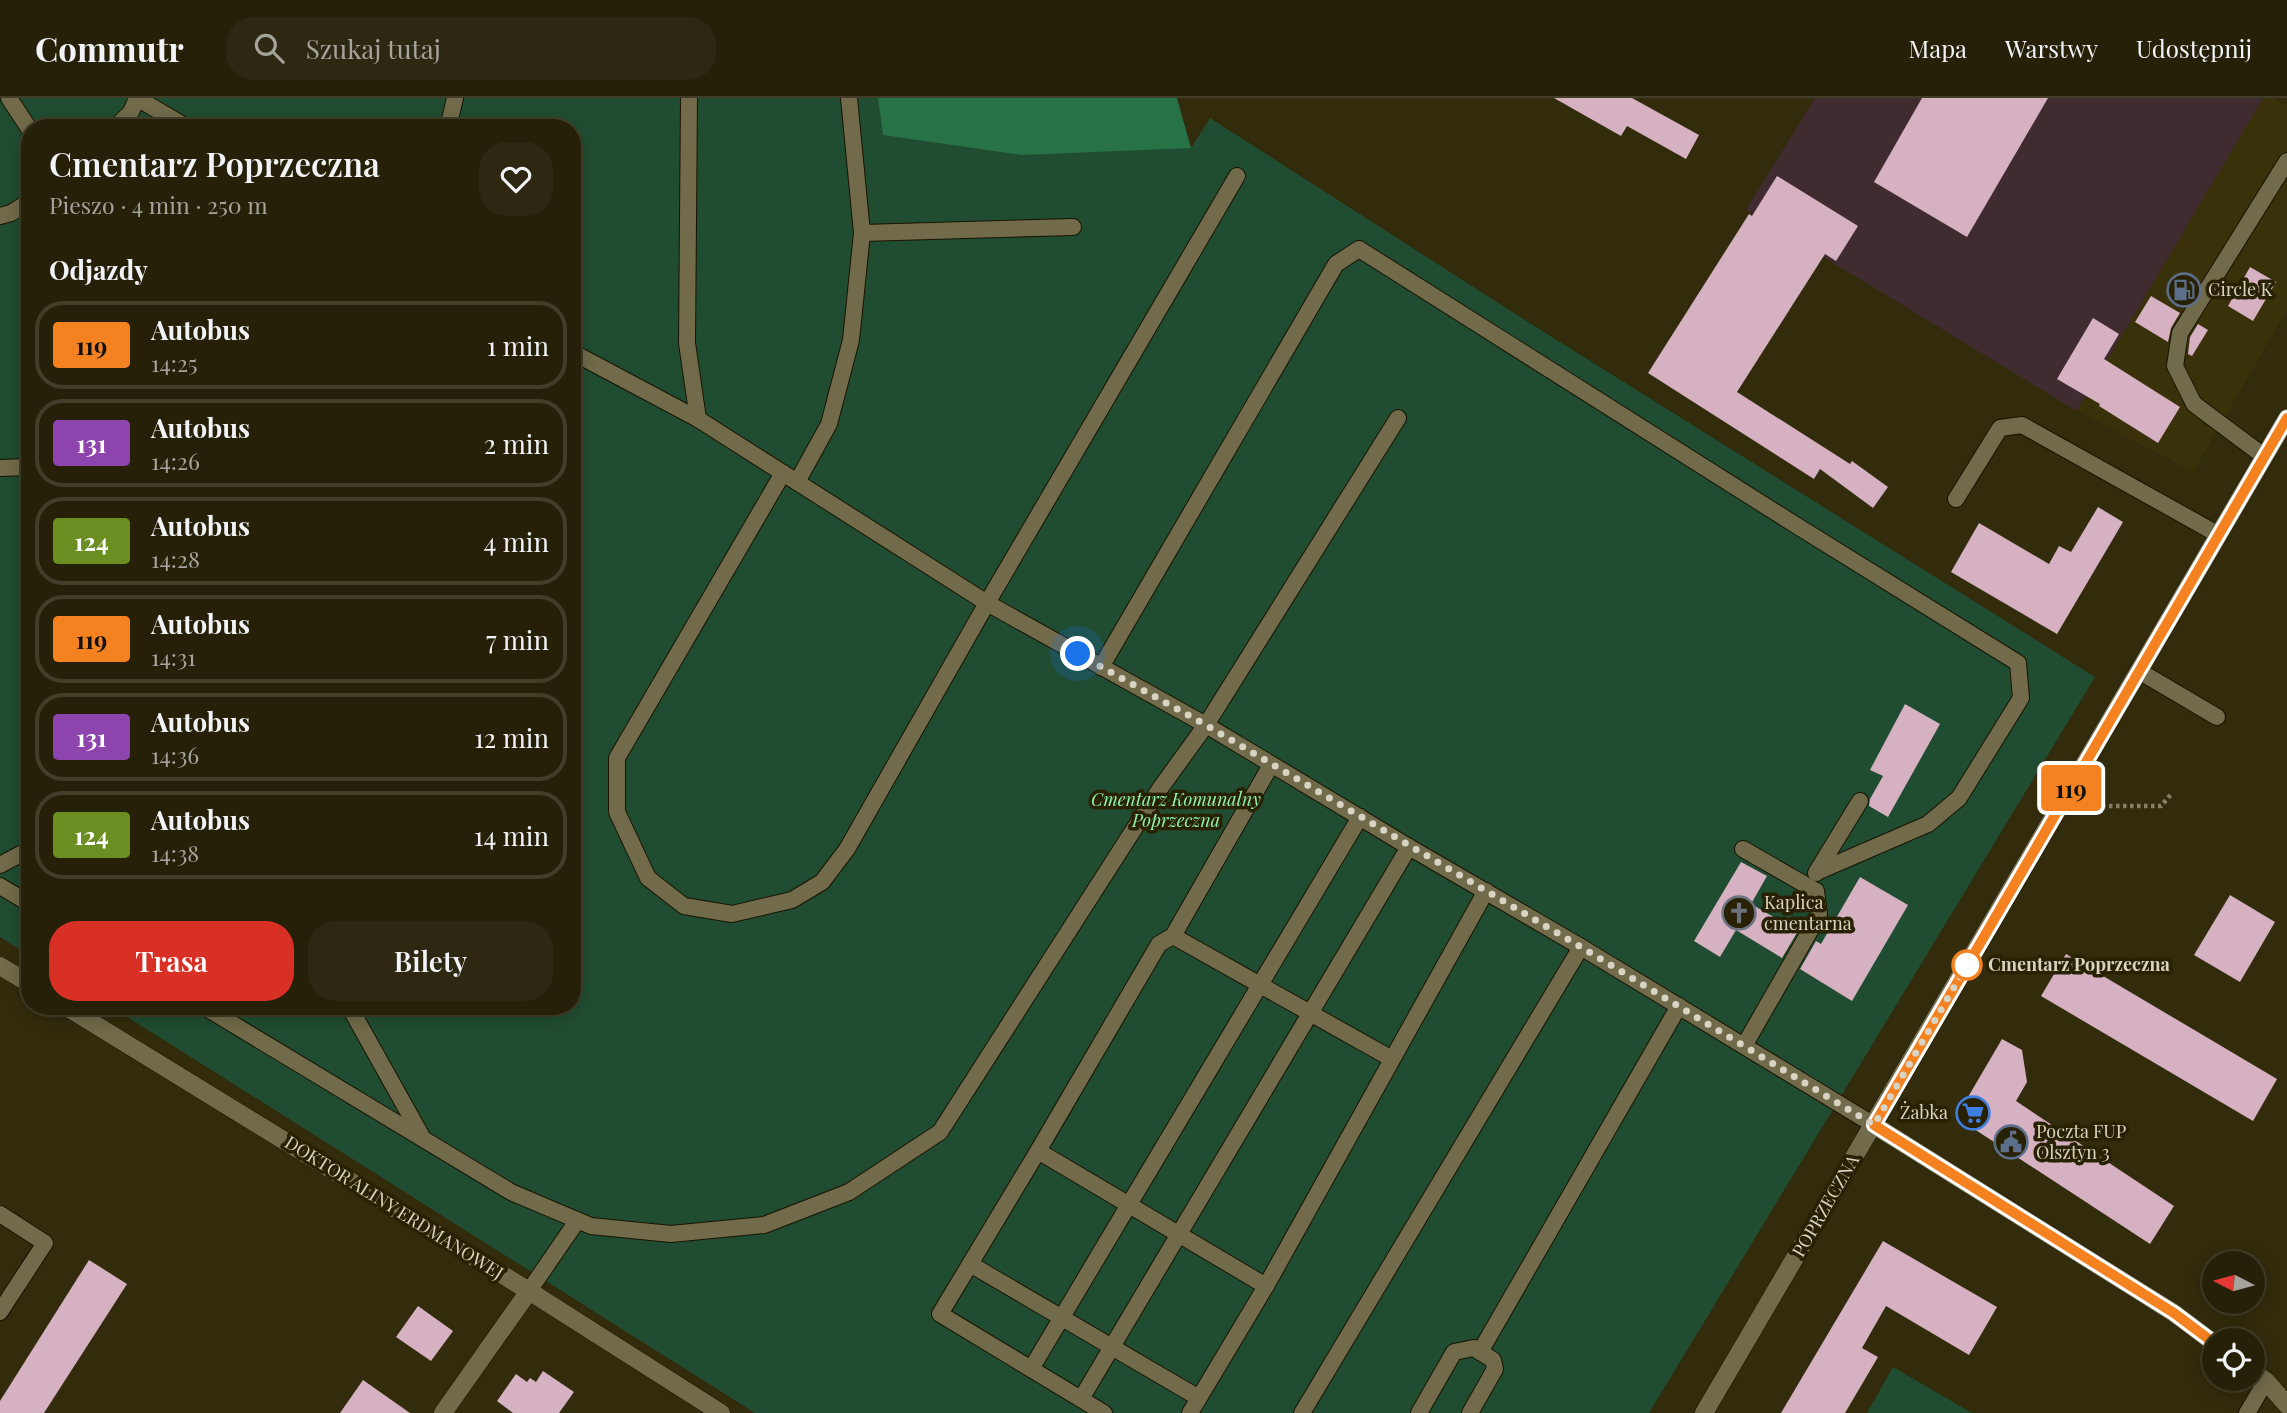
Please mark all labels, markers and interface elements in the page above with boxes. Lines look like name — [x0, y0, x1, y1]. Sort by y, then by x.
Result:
search box — [226, 17, 716, 80]
text: Commutr — [35, 26, 184, 70]
icon: search — [250, 29, 288, 67]
text: Szukaj tutaj — [306, 31, 441, 66]
text: Mapa — [1908, 32, 1967, 64]
text: Warstwy — [2005, 32, 2098, 64]
text: Udostępnij — [2136, 32, 2252, 64]
text: Cmentarz Poprzeczna — [49, 141, 380, 185]
button: heart — [479, 142, 553, 216]
text: Pieszo · 4 min · 250 m — [49, 189, 268, 220]
text: Odjazdy — [49, 252, 148, 287]
fuel station icon: Circle K — [2165, 271, 2203, 309]
place label: Circle K — [2208, 277, 2273, 301]
text: Autobus — [151, 312, 250, 347]
text: 1 min — [487, 328, 549, 363]
text: 119 — [76, 329, 107, 361]
text: 14:25 — [151, 347, 198, 378]
text: Autobus — [151, 410, 250, 445]
text: 2 min — [484, 426, 549, 461]
text: 131 — [77, 427, 106, 459]
text: 14:26 — [151, 445, 200, 476]
text: Autobus — [151, 508, 250, 543]
text: 4 min — [483, 524, 549, 559]
text: 124 — [74, 525, 109, 557]
text: 14:28 — [151, 543, 200, 574]
text: Autobus — [151, 606, 250, 641]
text: 7 min — [486, 622, 549, 657]
text: 119 — [76, 623, 107, 655]
your location — [1060, 636, 1095, 671]
text: 14:31 — [151, 641, 196, 672]
text: Autobus — [151, 704, 250, 739]
text: 12 min — [474, 720, 549, 755]
text: 131 — [77, 721, 106, 753]
text: 14:36 — [151, 739, 199, 770]
line badge: 119 — [2031, 765, 2111, 811]
text: 119 — [2055, 772, 2087, 804]
park label: Cmentarz Komunalny Poprzeczna — [1091, 787, 1261, 832]
text: Autobus — [151, 802, 250, 837]
text: 14 min — [474, 818, 549, 853]
text: 124 — [74, 819, 109, 851]
text: 14:38 — [151, 837, 199, 868]
place label: Kaplica cmentarna — [1764, 890, 1852, 935]
church icon: Kaplica cmentarna — [1720, 894, 1758, 932]
button: Trasa — [49, 921, 294, 1001]
button: Bilety — [308, 921, 553, 1001]
marker: Cmentarz Poprzeczna — [1952, 950, 1982, 980]
place label: Cmentarz Poprzeczna — [1988, 952, 2171, 976]
supermarket icon: Żabka — [1954, 1094, 1992, 1132]
place label: Żabka — [1900, 1100, 1948, 1124]
place label: Poczta FUP Olsztyn 3 — [2036, 1119, 2127, 1164]
public building icon: Poczta FUP Olsztyn 3 — [1992, 1123, 2030, 1161]
street label: DOKTOR ALINY ERDMANOWEJ — [281, 1130, 509, 1285]
street label: POPRZECZNA — [1786, 1149, 1865, 1261]
north arrow — [2202, 1251, 2264, 1314]
map controls — [2202, 1251, 2265, 1391]
button: locate — [2202, 1328, 2265, 1391]

